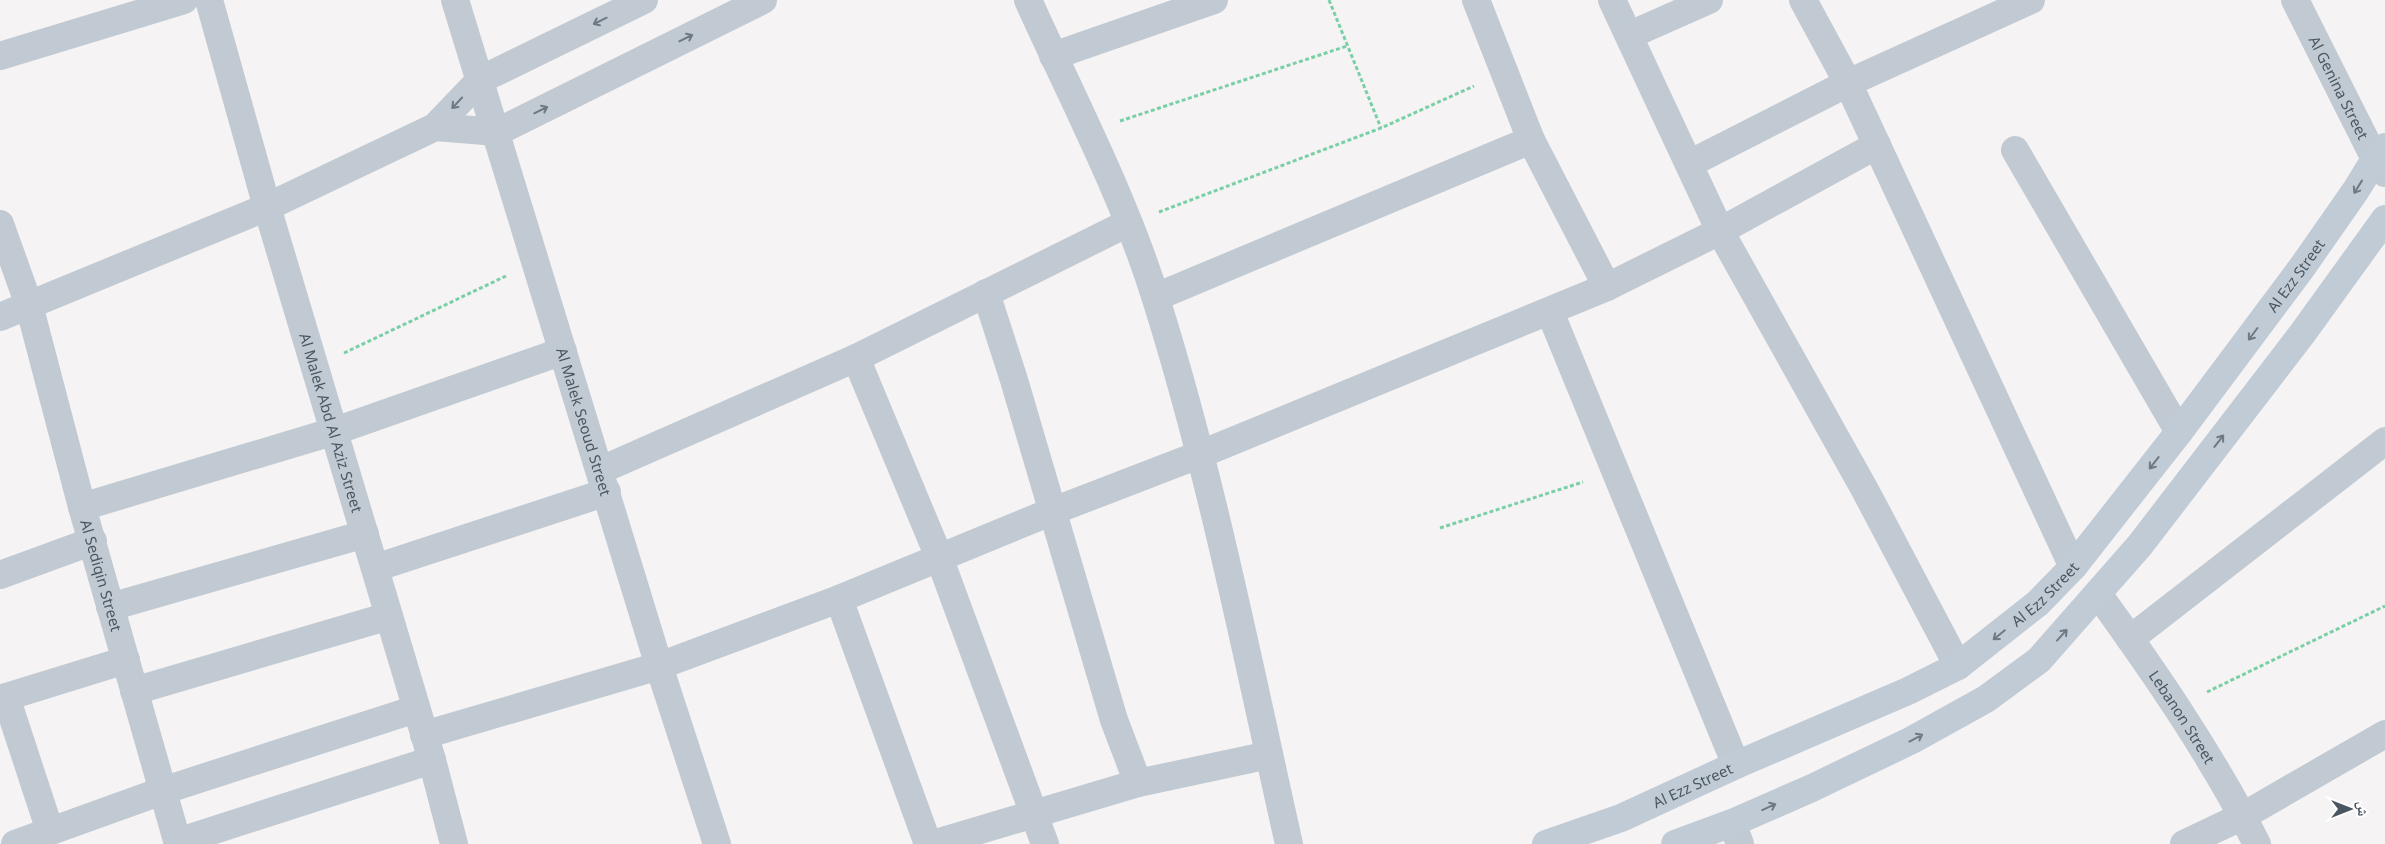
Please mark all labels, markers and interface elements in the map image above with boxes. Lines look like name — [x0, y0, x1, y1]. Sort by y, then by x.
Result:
one-way arrow — [593, 17, 608, 26]
street label: Al Genina Street — [2305, 32, 2374, 143]
one-way arrow — [679, 33, 694, 43]
one-way arrow — [451, 97, 463, 110]
one-way arrow — [533, 105, 548, 114]
one-way arrow — [2352, 180, 2362, 194]
street label: Al Ezz Street — [2262, 235, 2329, 316]
one-way arrow — [2248, 327, 2258, 341]
street label: Al Malek Abd Al Aziz Street — [295, 330, 368, 515]
street label: Al Malek Seoud Street — [552, 345, 616, 499]
one-way arrow — [2214, 435, 2225, 448]
one-way arrow — [2149, 456, 2160, 469]
street label: Al Sediqin Street — [76, 517, 127, 634]
street label: Al Ezz Street — [2007, 557, 2083, 631]
one-way arrow — [2056, 628, 2067, 641]
one-way arrow — [1993, 629, 2006, 640]
street label: Lebanon Street — [2145, 666, 2220, 768]
one-way arrow — [1908, 733, 1923, 742]
street label: Al Ezz Street — [1649, 758, 1736, 812]
north arrow — [2325, 784, 2375, 834]
one-way arrow — [1761, 802, 1776, 812]
text: ش — [2354, 802, 2373, 817]

